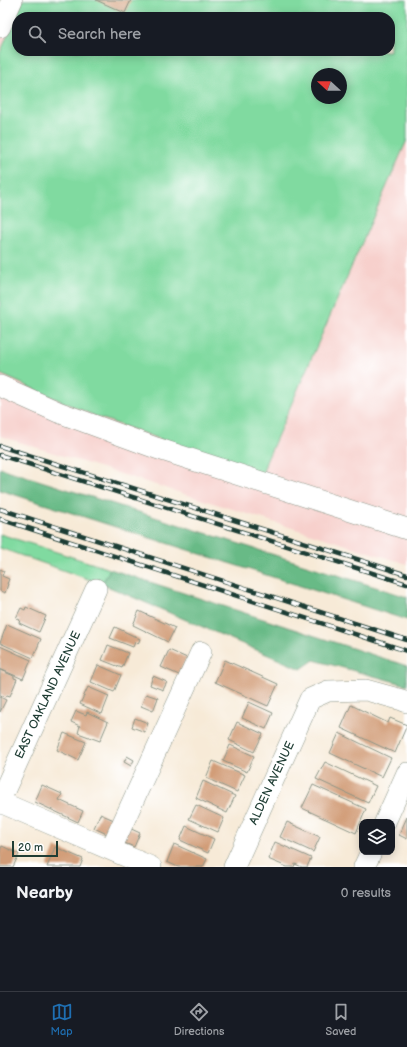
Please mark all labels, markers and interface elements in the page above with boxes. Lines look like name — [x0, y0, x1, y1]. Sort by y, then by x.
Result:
search box — [12, 12, 395, 56]
icon: search — [26, 23, 48, 45]
text: Search here — [58, 25, 141, 44]
north arrow — [311, 68, 347, 104]
street label: EAST OAKLAND AVENUE — [12, 629, 84, 761]
street label: ALDEN AVENUE — [246, 739, 298, 827]
map controls — [359, 819, 395, 855]
button: layers — [359, 819, 395, 855]
scale bar — [12, 839, 58, 858]
text: 20 m — [18, 841, 43, 854]
text: Nearby — [16, 883, 73, 903]
text: 0 results — [341, 885, 391, 901]
tab: Map — [51, 1001, 73, 1038]
tab: Directions — [174, 1001, 224, 1038]
tab: Saved — [326, 1001, 356, 1038]

